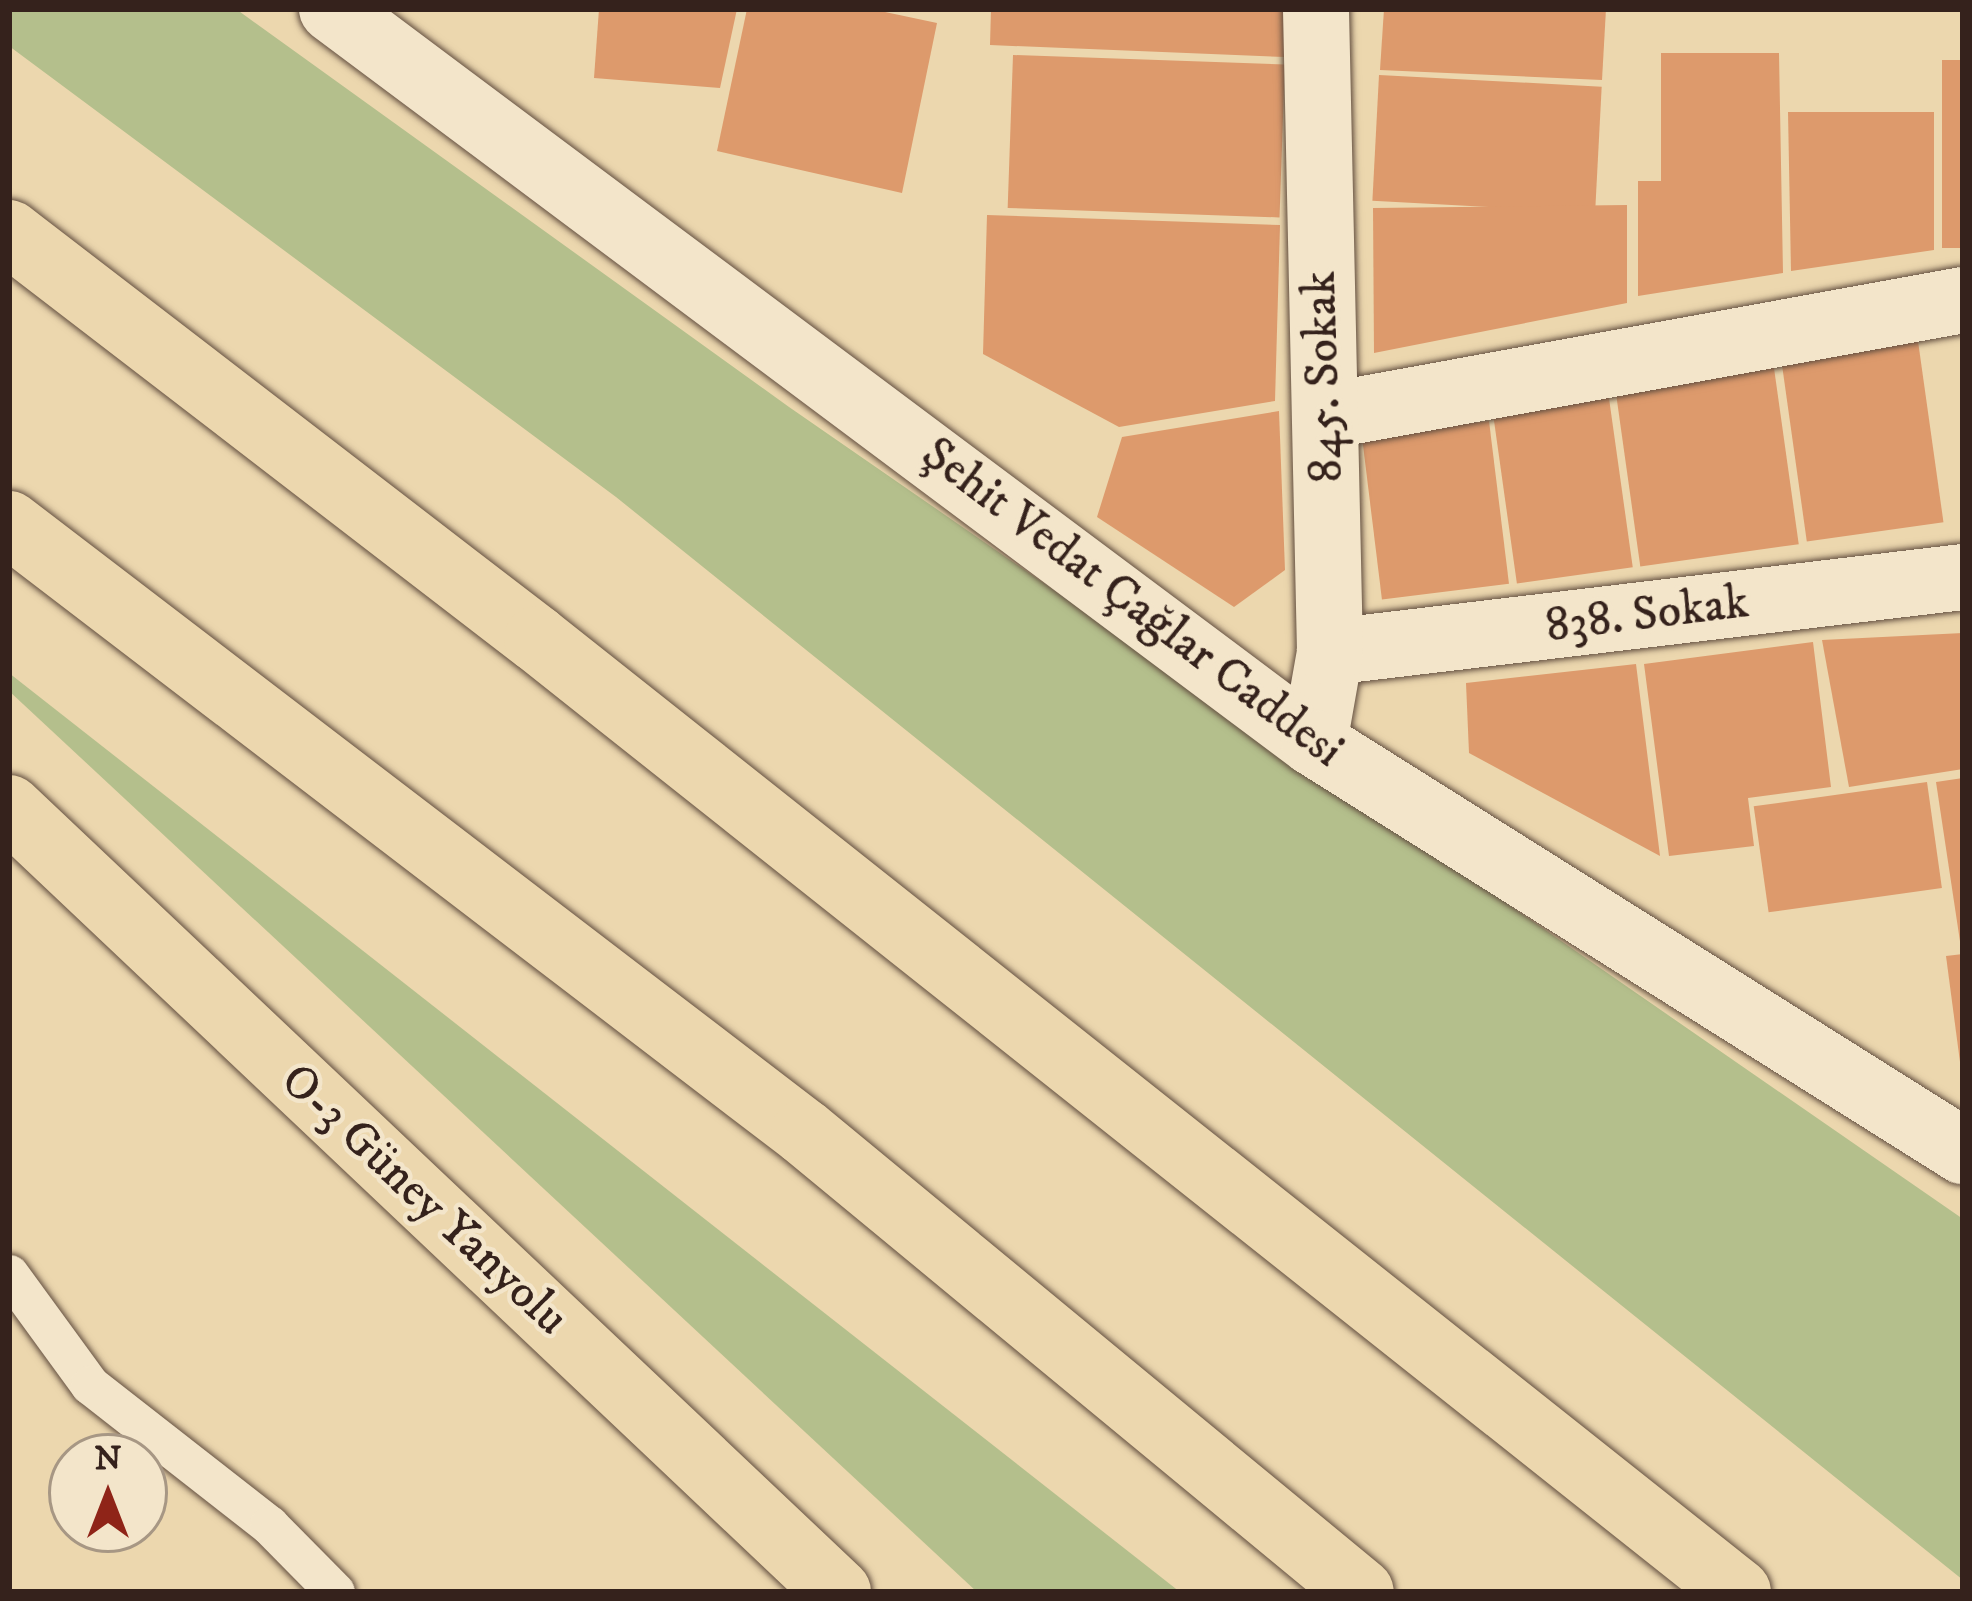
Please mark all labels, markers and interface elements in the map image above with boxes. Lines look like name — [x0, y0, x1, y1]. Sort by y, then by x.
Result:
street label: 845. Sokak — [1292, 270, 1356, 484]
street label: Şehit Vedat Çağlar Caddesi — [910, 426, 1354, 780]
street label: 838. Sokak — [1542, 574, 1752, 656]
street label: O-3 Güney Yanyolu — [268, 1052, 580, 1348]
north arrow — [48, 1433, 168, 1553]
text: N — [94, 1439, 122, 1480]

